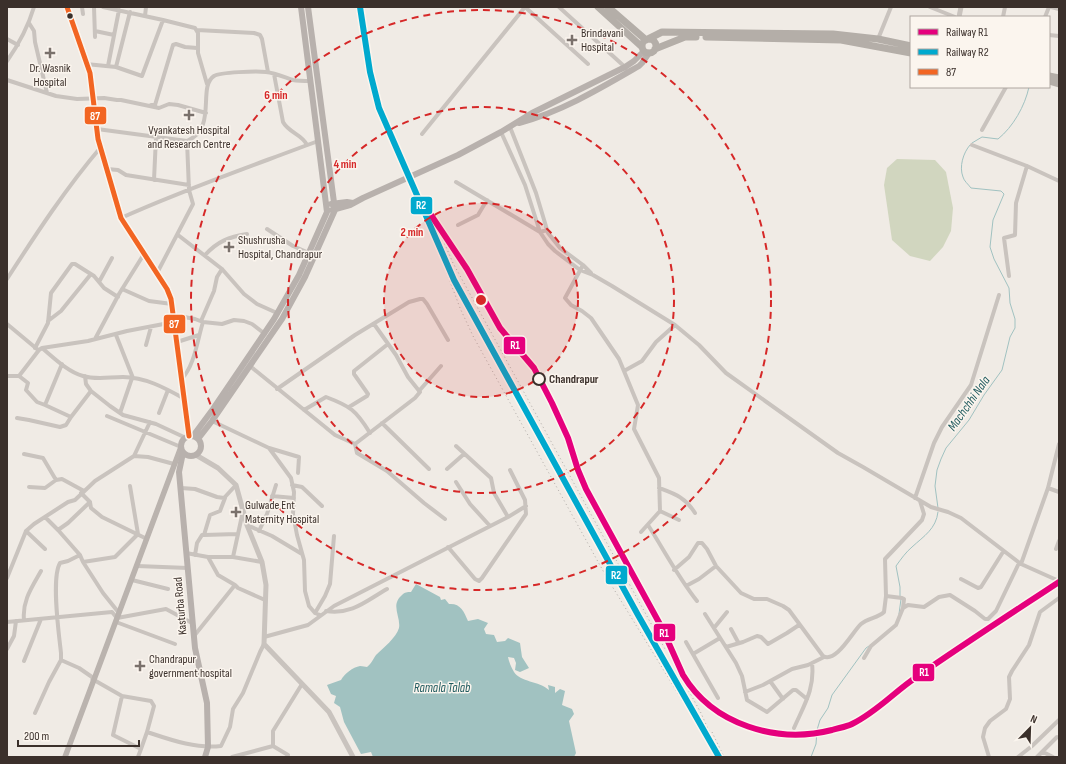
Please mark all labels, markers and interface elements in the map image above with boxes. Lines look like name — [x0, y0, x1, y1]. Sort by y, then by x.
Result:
unlabelled marker — [65, 11, 75, 21]
legend — [910, 16, 1050, 88]
text: Railway R1 — [946, 25, 989, 40]
place label: Brindavani Hospital — [581, 26, 623, 55]
marker: Brindavani Hospital — [566, 34, 578, 46]
text: Railway R2 — [946, 45, 989, 60]
marker: Dr. Wasnik Hospital — [44, 47, 56, 59]
place label: Dr. Wasnik Hospital — [29, 61, 71, 90]
text: 87 — [946, 65, 956, 80]
text: 6 min — [264, 88, 288, 103]
line badge: 87 — [84, 106, 107, 125]
marker: Vyankatesh Hospital and Research Centre — [183, 109, 195, 121]
text: 87 — [90, 110, 100, 123]
place label: Vyankatesh Hospital and Research Centre — [147, 123, 231, 152]
text: 4 min — [333, 157, 357, 172]
line badge: R2 — [410, 196, 433, 215]
text: R2 — [416, 199, 426, 212]
text: 2 min — [401, 225, 423, 240]
place label: Shushrusha Hospital, Chandrapur — [238, 233, 323, 262]
marker: Shushrusha Hospital, Chandrapur — [223, 241, 235, 253]
centre of rings — [474, 293, 488, 307]
line badge: 87 — [163, 314, 186, 334]
text: 87 — [169, 318, 179, 331]
line badge: R1 — [503, 336, 526, 355]
text: R1 — [510, 339, 521, 352]
marker: Chandrapur — [532, 372, 546, 386]
place label: Chandrapur — [549, 372, 599, 387]
water label: Machchhi Nala — [944, 373, 994, 434]
place label: Gulwade Ent Maternity Hospital — [245, 498, 319, 527]
marker: Gulwade Ent Maternity Hospital — [230, 506, 242, 518]
line badge: R2 — [605, 565, 628, 585]
text: R2 — [611, 569, 621, 582]
street label: Kasturba Road — [171, 576, 190, 635]
line badge: R1 — [653, 623, 676, 642]
text: R1 — [659, 627, 670, 640]
place label: Chandrapur government hospital — [149, 652, 232, 681]
marker: Chandrapur government hospital — [134, 660, 146, 672]
line badge: R1 — [912, 663, 935, 682]
text: R1 — [919, 666, 930, 679]
water label: Ramala Talab — [414, 680, 471, 696]
north arrow — [1010, 708, 1050, 748]
text: N — [1028, 712, 1039, 726]
scale bar — [18, 722, 139, 748]
text: 200 m — [24, 729, 50, 744]

